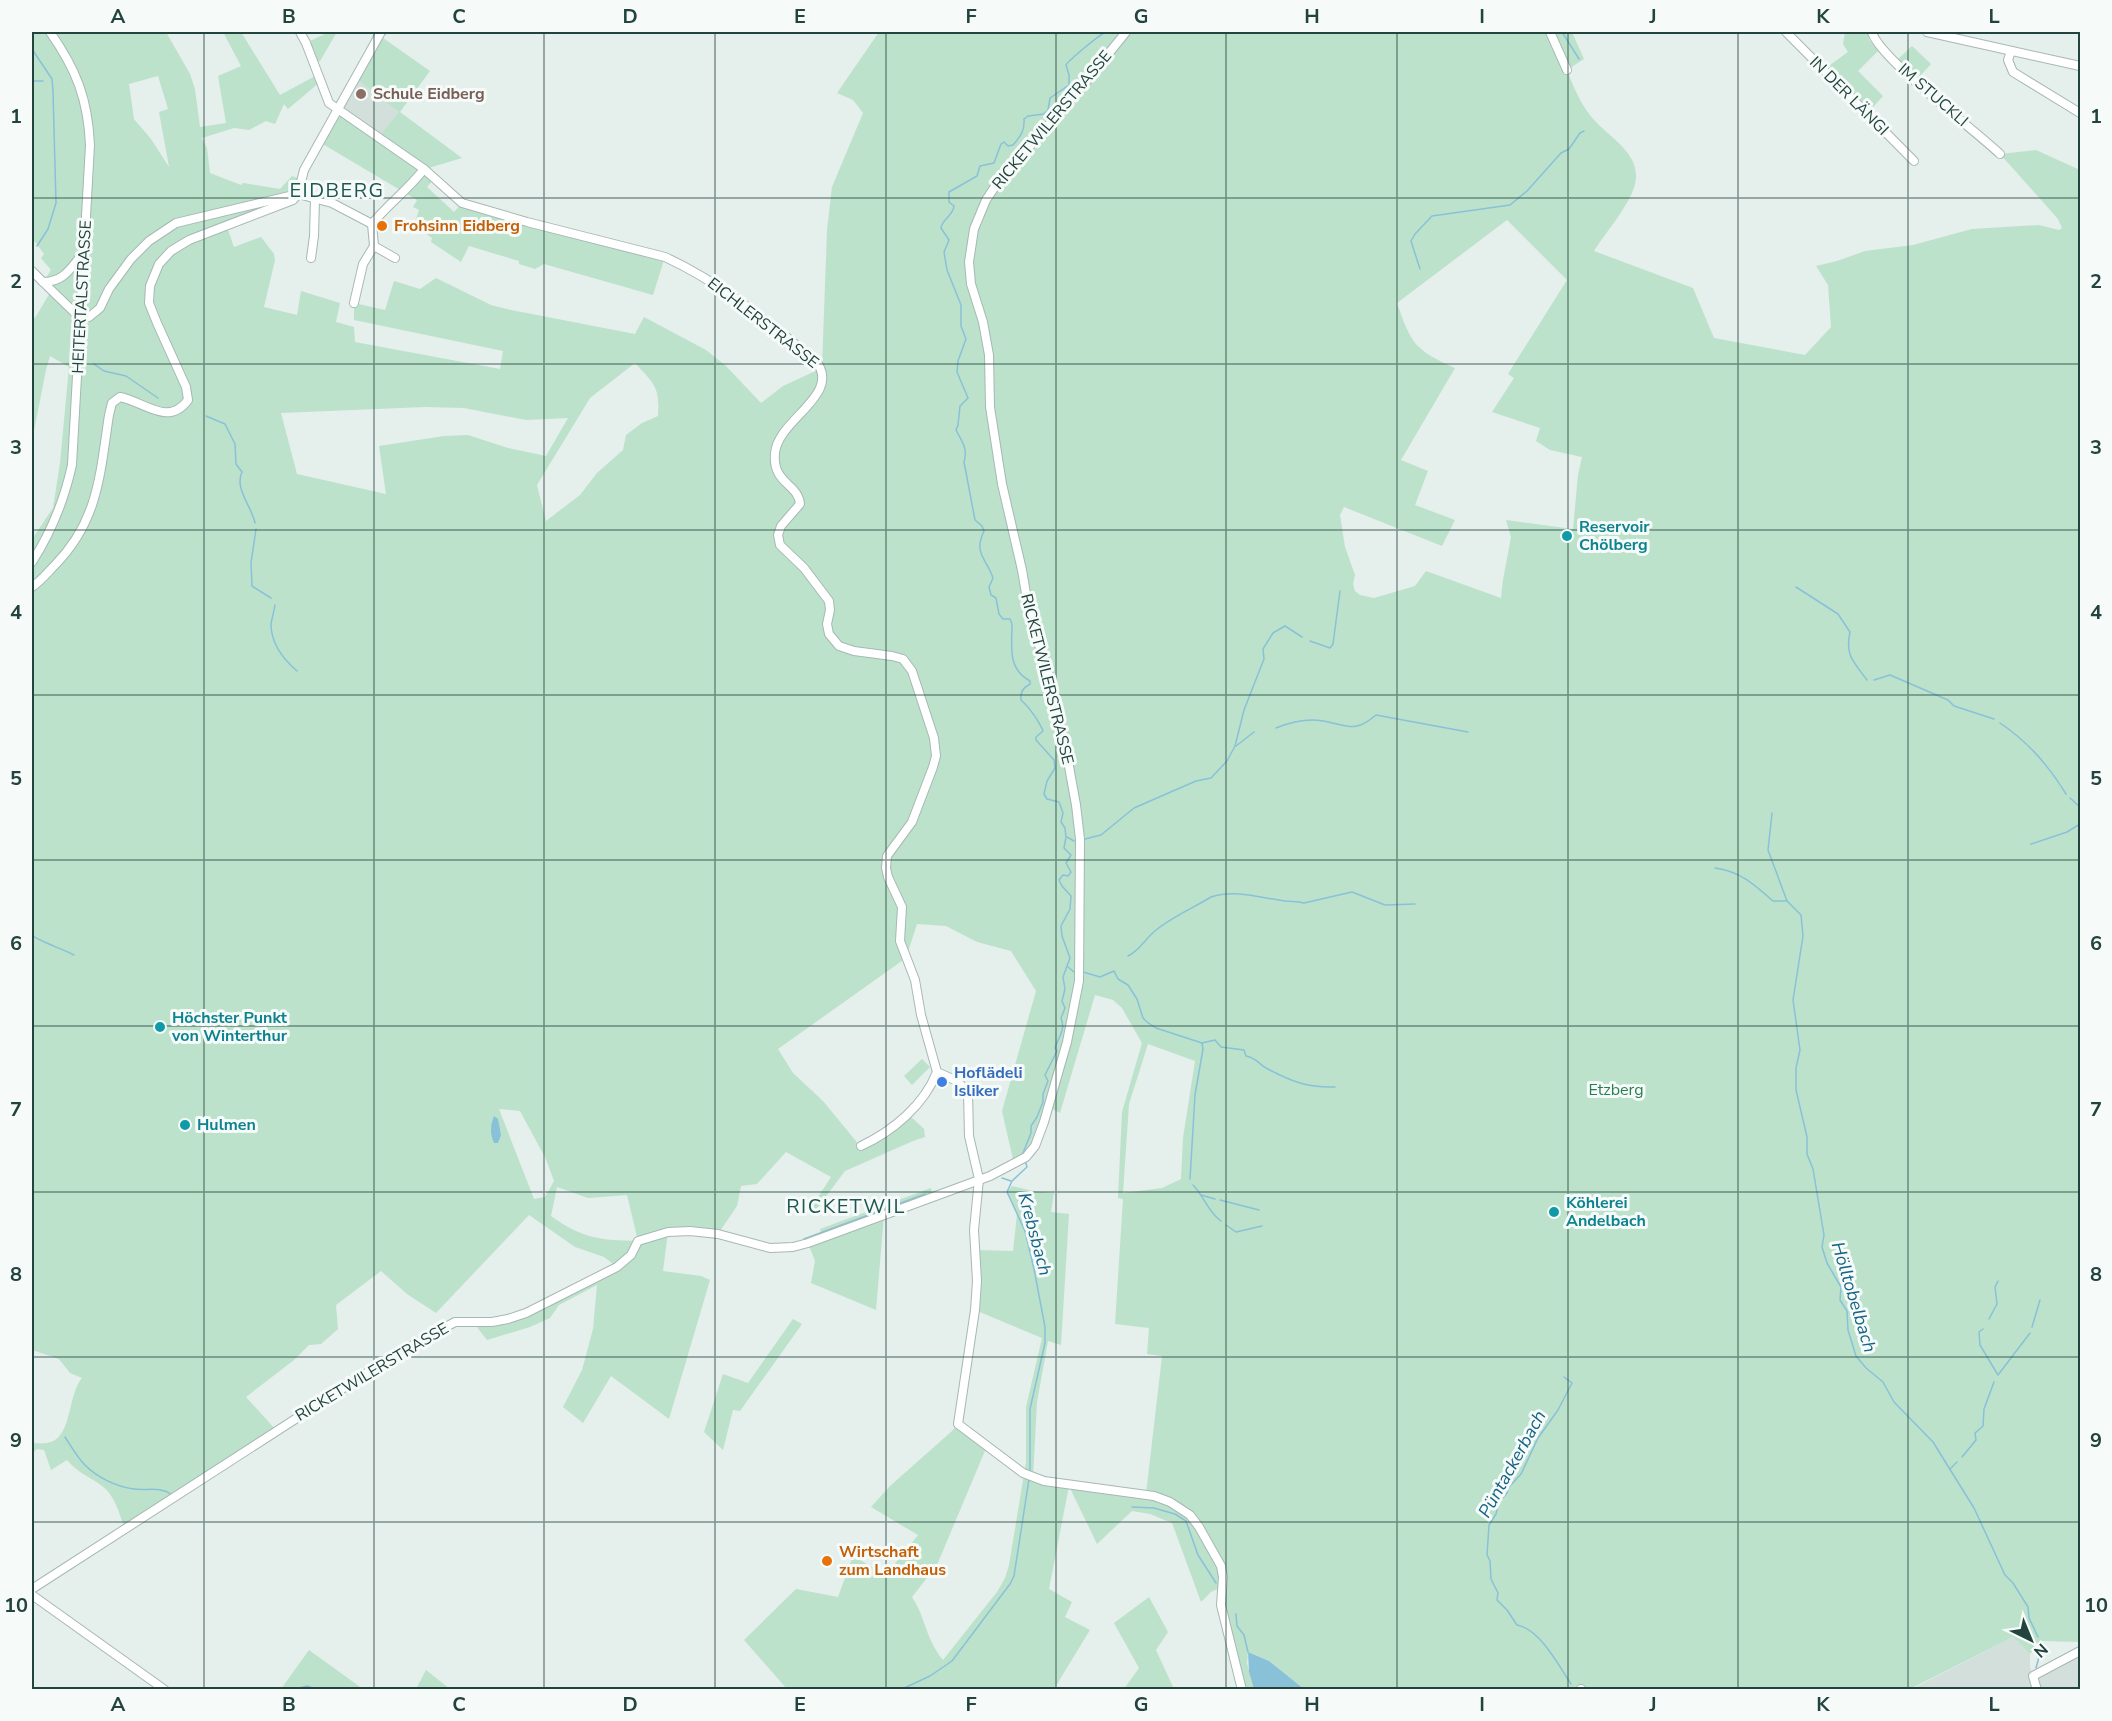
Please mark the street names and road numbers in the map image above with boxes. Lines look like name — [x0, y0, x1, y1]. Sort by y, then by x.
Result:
street label: RICKETWILERSTRASSE — [987, 46, 1117, 194]
street label: IN DER LÄNGI — [1805, 52, 1893, 140]
street label: IM STUCKLI — [1893, 58, 1973, 132]
street label: HEITERTALSTRASSE — [67, 220, 97, 374]
street label: EICHLERSTRASSE — [703, 273, 823, 373]
street label: RICKETWILERSTRASSE — [1015, 591, 1079, 767]
street label: RICKETWILERSTRASSE — [291, 1317, 453, 1427]

